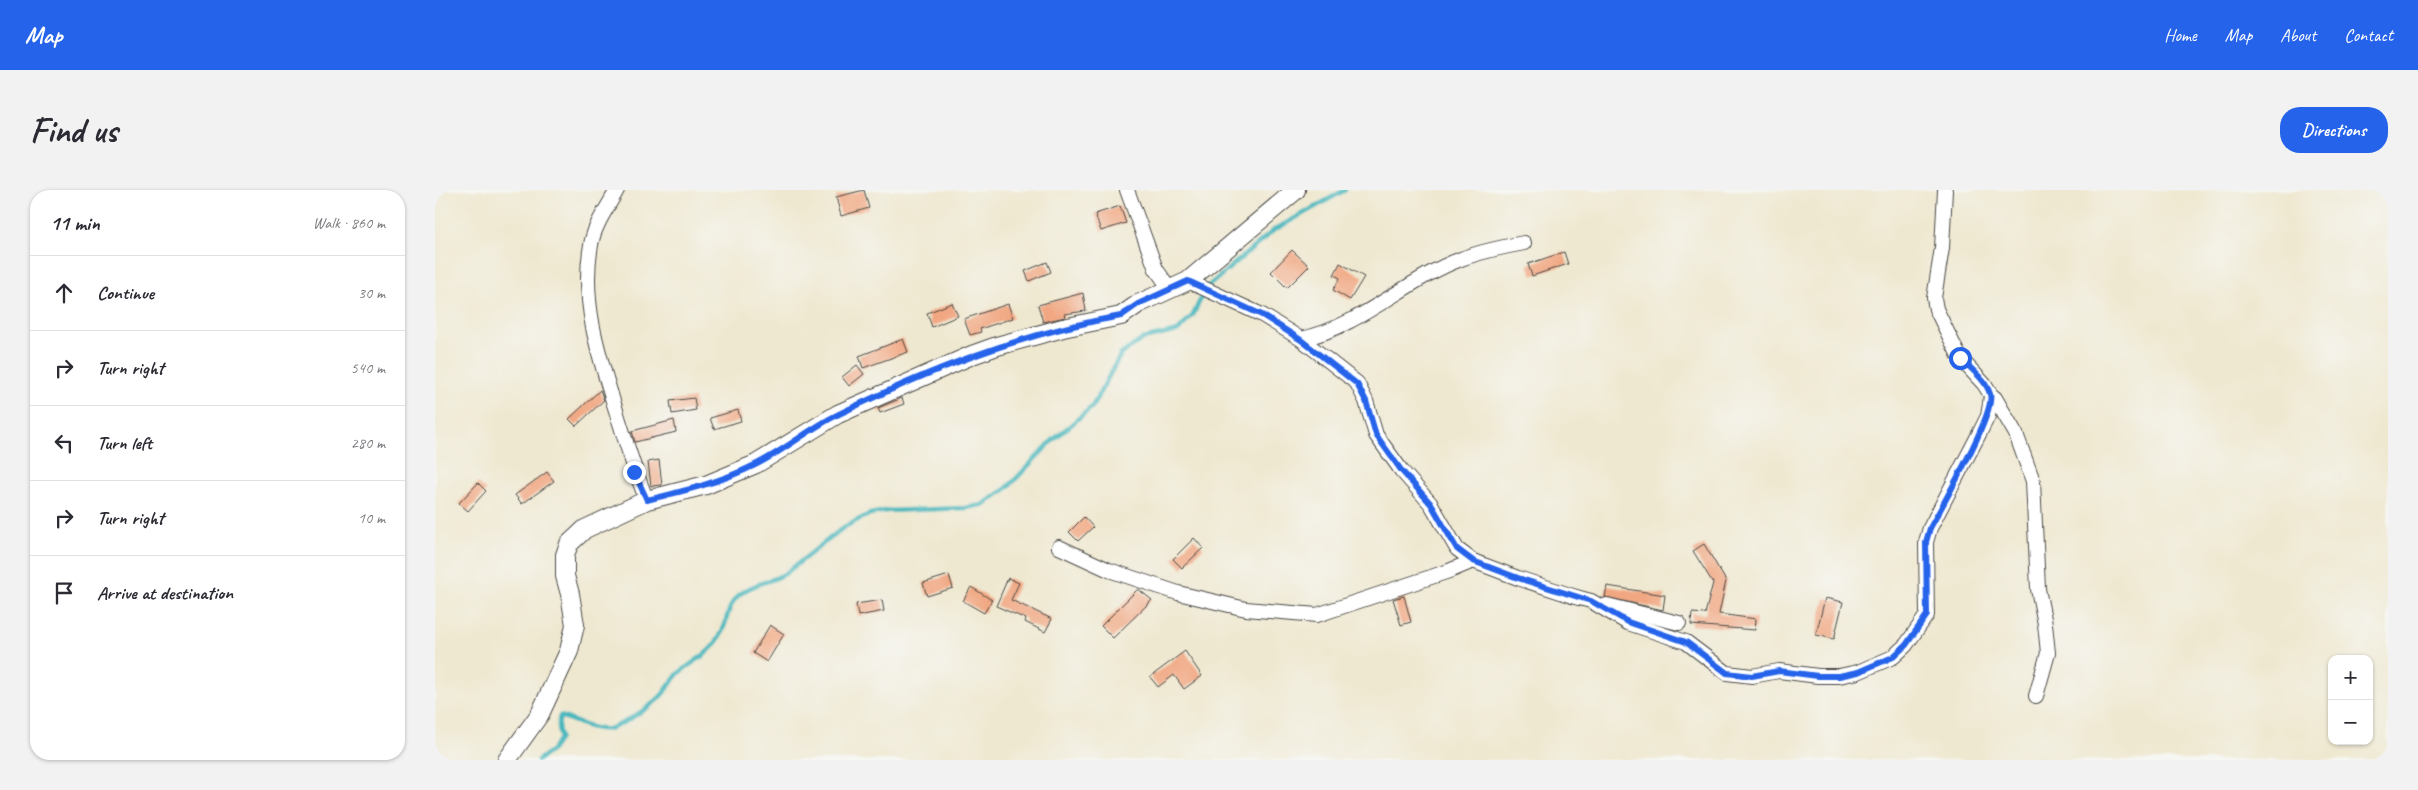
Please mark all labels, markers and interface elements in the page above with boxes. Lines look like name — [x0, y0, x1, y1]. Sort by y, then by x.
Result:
text: Map — [25, 20, 62, 50]
text: Home — [2164, 24, 2197, 46]
text: Map — [2225, 24, 2252, 46]
text: About — [2280, 24, 2316, 46]
text: Contact — [2344, 24, 2393, 46]
button: Directions — [2280, 107, 2388, 153]
text: Find us — [30, 108, 117, 153]
text: 11 min — [50, 210, 100, 236]
text: Walk · 860 m — [313, 213, 385, 233]
icon: ahead — [50, 279, 78, 307]
text: Continue — [97, 281, 154, 305]
text: 30 m — [358, 283, 385, 303]
route start — [1949, 347, 1972, 370]
icon: right — [50, 354, 78, 382]
text: Turn right — [97, 356, 164, 380]
text: 540 m — [351, 358, 385, 378]
icon: left — [50, 429, 78, 457]
text: Turn left — [97, 431, 152, 455]
text: 280 m — [351, 433, 385, 453]
route end — [623, 461, 646, 484]
icon: right — [50, 504, 78, 532]
text: Turn right — [97, 506, 164, 530]
text: 10 m — [358, 508, 385, 528]
icon: arrive — [50, 579, 78, 607]
text: Arrive at destination — [97, 581, 233, 605]
map controls — [2328, 655, 2373, 745]
button: + — [2328, 655, 2373, 700]
button: − — [2328, 700, 2373, 745]

